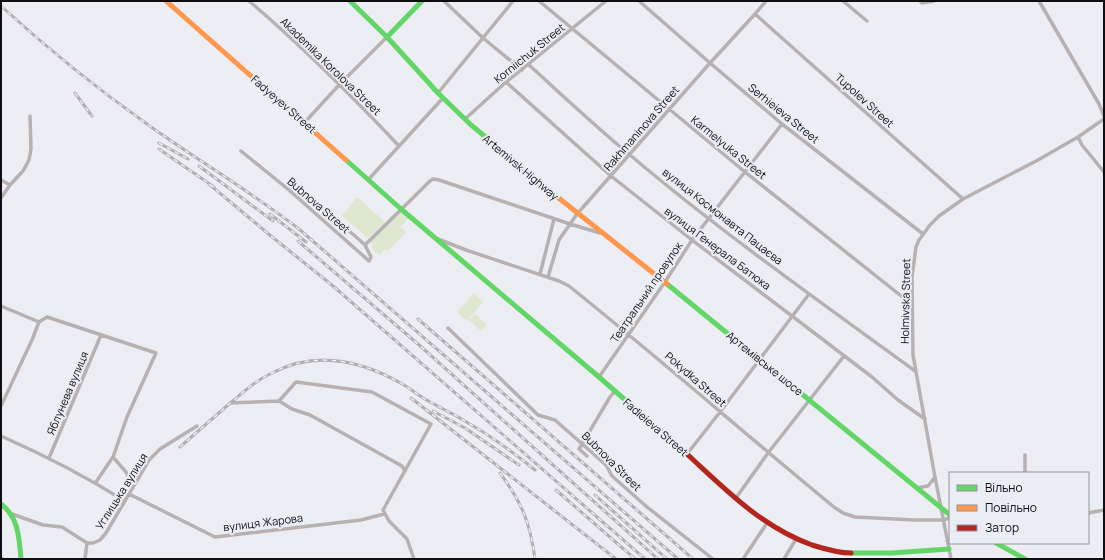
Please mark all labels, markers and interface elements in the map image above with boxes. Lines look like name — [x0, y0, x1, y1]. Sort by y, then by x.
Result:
street label: Akademika Korolova Street — [277, 14, 385, 118]
street label: Korniichuk Street — [490, 20, 568, 86]
street label: Tupolev Street — [832, 70, 898, 130]
street label: Fadyeyev Street — [248, 72, 320, 136]
street label: Serhieieva Street — [745, 80, 823, 146]
street label: Rakhmaninova Street — [600, 82, 682, 174]
street label: Karmelyuka Street — [688, 112, 770, 182]
street label: Artemivsk Highway — [480, 131, 562, 203]
street label: вулиця Космонавта Пацаєва — [660, 164, 786, 268]
street label: Bubnova Street — [284, 174, 354, 236]
street label: вулиця Генерала Батюка — [662, 203, 774, 293]
street label: Театральний провулок — [607, 238, 686, 345]
street label: Holmivska Street — [897, 258, 913, 344]
street label: Артемівське шосе — [724, 327, 807, 399]
street label: Pokydka Street — [662, 348, 730, 410]
street label: Яблунева вулиця — [43, 349, 91, 437]
street label: Fadieieva Street — [620, 395, 692, 459]
street label: Bubnova Street — [579, 428, 645, 494]
street label: Углицька вулиця — [91, 450, 151, 532]
legend — [949, 472, 1089, 544]
text: Вільно — [985, 479, 1023, 496]
text: Повільно — [985, 499, 1037, 516]
street label: вулиця Жарова — [222, 510, 304, 534]
text: Затор — [985, 519, 1019, 536]

